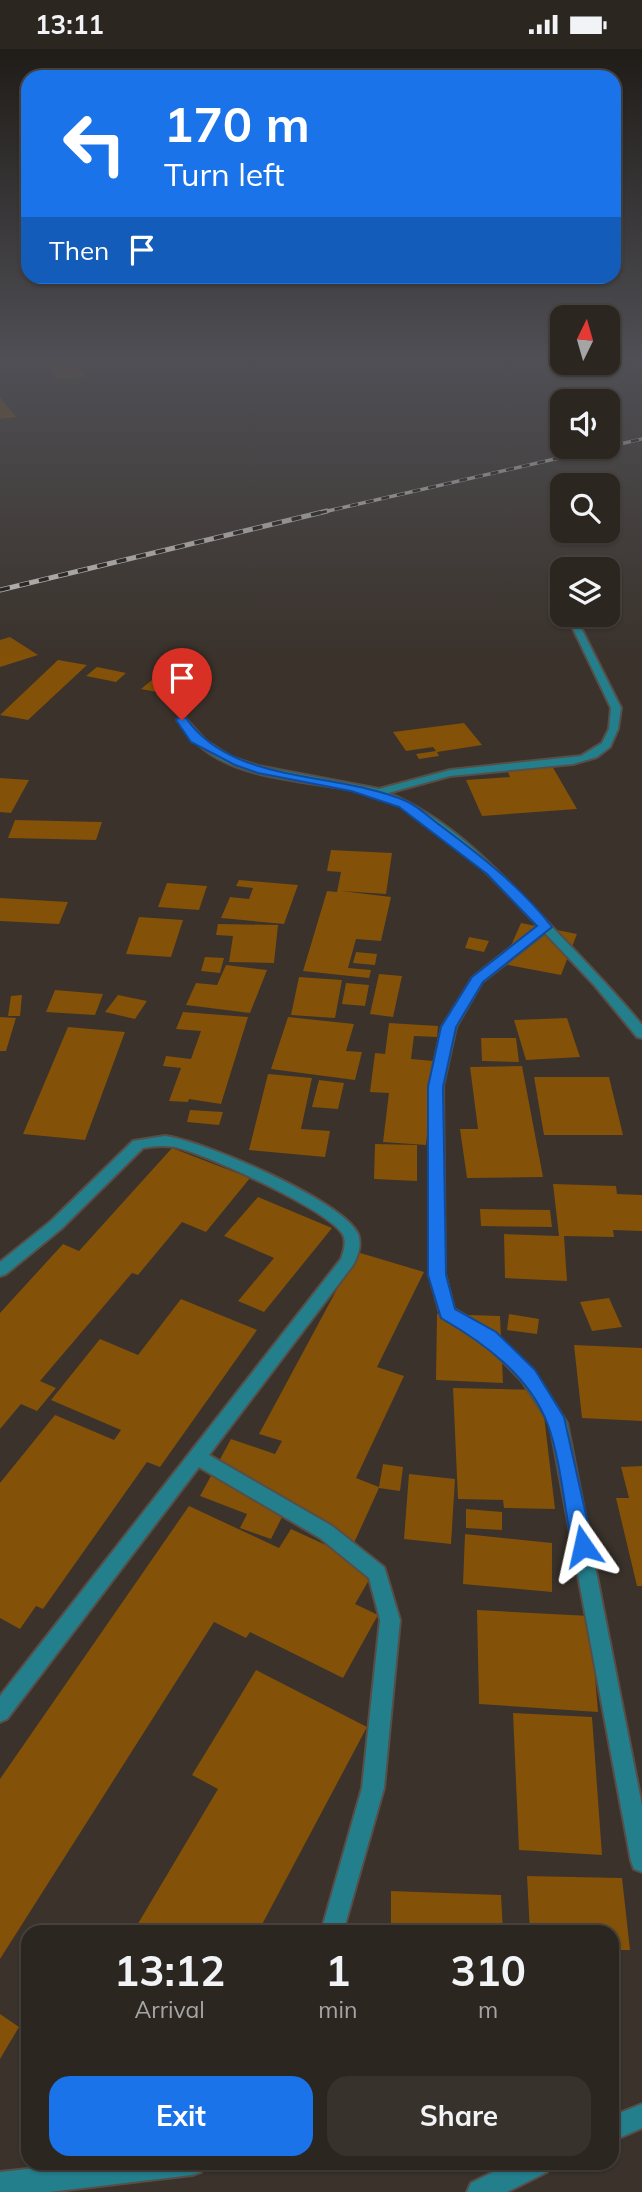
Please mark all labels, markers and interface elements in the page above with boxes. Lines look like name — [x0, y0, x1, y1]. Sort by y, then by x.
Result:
text: 13:11 — [35, 8, 104, 41]
text: 170 m — [164, 93, 310, 154]
icon: left — [49, 98, 140, 189]
text: Turn left — [164, 154, 284, 194]
icon: arrive — [123, 231, 161, 269]
text: Then — [49, 234, 109, 267]
north arrow — [550, 305, 620, 375]
map controls — [550, 305, 620, 627]
button: sound — [550, 389, 620, 459]
button: search — [550, 473, 620, 543]
button: layers — [550, 557, 620, 627]
pin — [152, 648, 212, 720]
icon: arrive — [163, 659, 201, 697]
position arrow — [546, 1509, 620, 1583]
text: 13:12 — [114, 1944, 225, 1997]
text: 1 — [325, 1944, 350, 1997]
text: 310 — [450, 1944, 526, 1997]
text: Arrival — [134, 1995, 205, 2024]
text: min — [318, 1995, 357, 2024]
text: m — [478, 1995, 498, 2024]
button: Exit — [49, 2076, 313, 2156]
button: Share — [327, 2076, 591, 2156]

